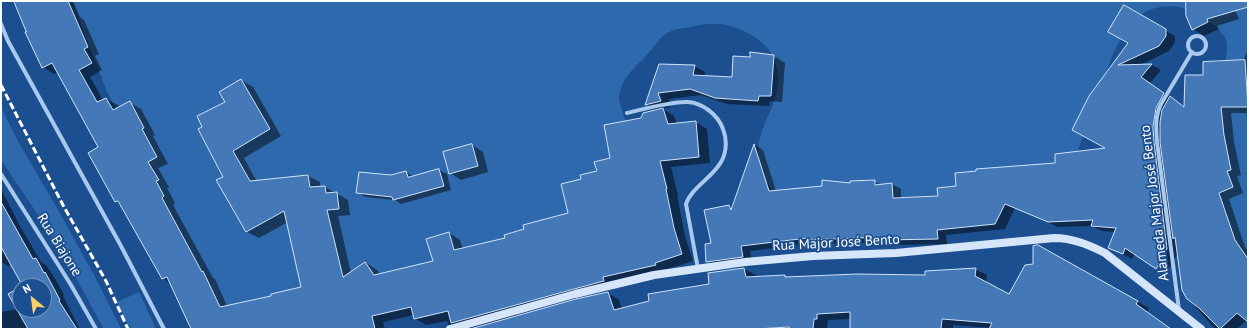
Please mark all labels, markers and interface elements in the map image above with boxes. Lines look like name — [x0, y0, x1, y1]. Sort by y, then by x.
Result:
street label: Alameda Major José Bento — [1137, 124, 1173, 282]
street label: Rua Biajone — [33, 210, 85, 280]
street label: Rua Major José Bento — [772, 231, 900, 255]
north arrow — [12, 278, 52, 318]
text: N — [20, 281, 33, 296]

